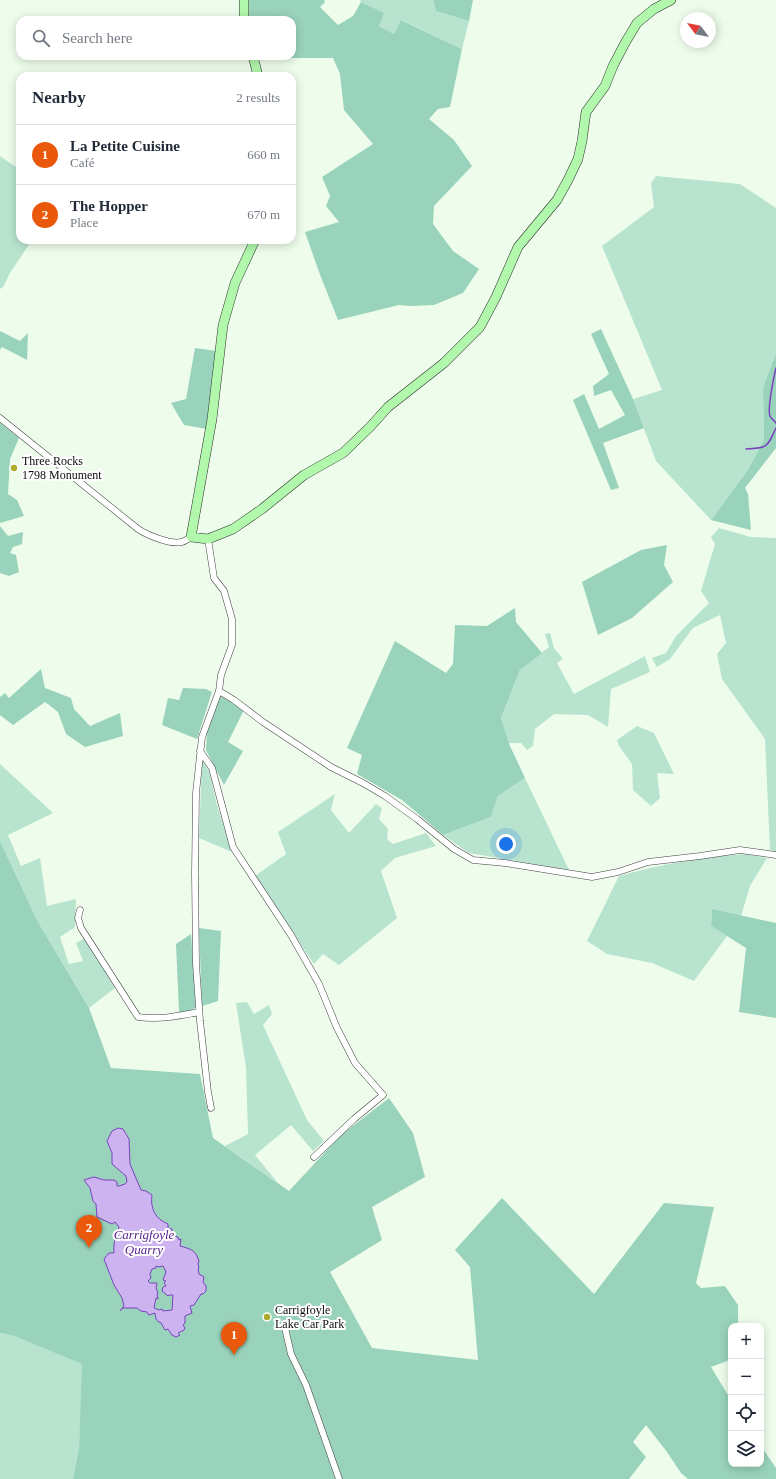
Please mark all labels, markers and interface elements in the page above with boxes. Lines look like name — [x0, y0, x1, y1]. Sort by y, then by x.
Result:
north arrow — [680, 12, 716, 48]
search box — [16, 16, 296, 60]
icon: search — [30, 27, 52, 49]
text: Search here — [62, 30, 132, 46]
text: Nearby — [32, 88, 86, 107]
text: 2 results — [236, 90, 280, 105]
text: La Petite Cuisine — [70, 138, 180, 154]
text: 1 — [42, 147, 48, 162]
text: 660 m — [247, 147, 280, 162]
text: Café — [70, 155, 95, 170]
text: The Hopper — [70, 198, 148, 214]
text: 2 — [42, 207, 48, 222]
text: 670 m — [247, 207, 280, 222]
text: Place — [70, 215, 98, 230]
place label: Three Rocks 1798 Monument — [22, 454, 102, 482]
marker: Three Rocks 1798 Monument — [9, 463, 19, 473]
your location — [496, 834, 516, 854]
pin: 2 — [76, 1215, 102, 1248]
water label: Carrigfoyle Quarry — [114, 1227, 175, 1257]
place label: Carrigfoyle Lake Car Park — [275, 1303, 344, 1331]
marker: Carrigfoyle Lake Car Park — [262, 1312, 272, 1322]
pin: 1 — [221, 1322, 247, 1355]
map controls — [728, 1323, 764, 1467]
button: + — [728, 1323, 764, 1359]
button: − — [728, 1359, 764, 1395]
button: locate — [728, 1395, 764, 1431]
button: layers — [728, 1431, 764, 1467]

